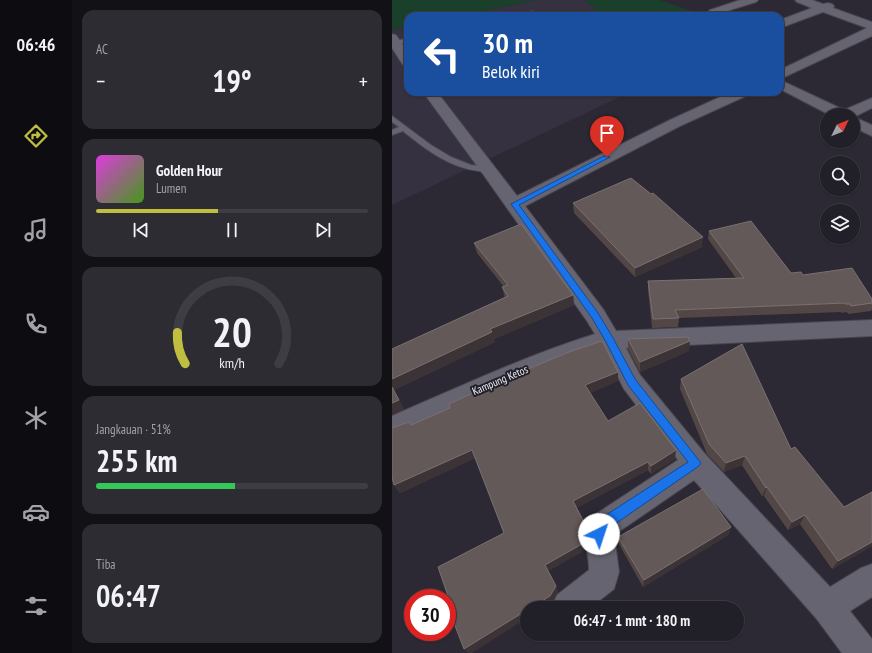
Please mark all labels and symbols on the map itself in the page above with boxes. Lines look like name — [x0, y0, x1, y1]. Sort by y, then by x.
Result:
north arrow — [820, 108, 860, 148]
pin — [590, 116, 624, 157]
street label: Kampung Ketos — [470, 362, 530, 398]
position arrow — [578, 513, 620, 555]
speed limit sign: 30 — [404, 589, 456, 641]

